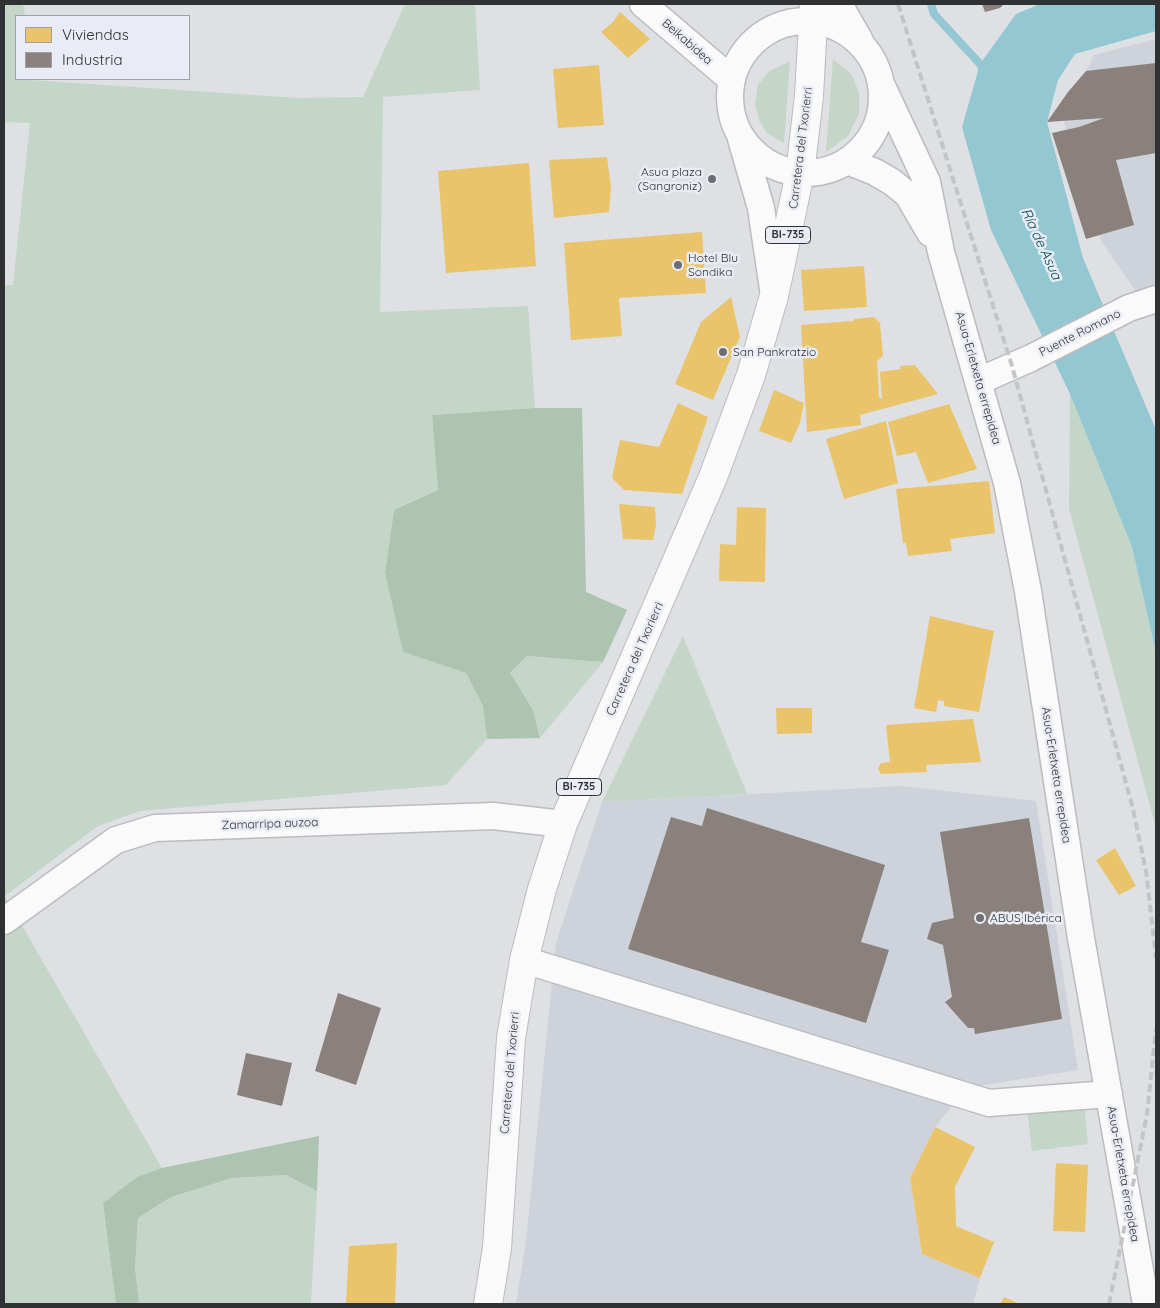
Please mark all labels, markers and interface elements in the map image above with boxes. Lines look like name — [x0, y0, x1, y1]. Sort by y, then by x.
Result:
legend — [15, 15, 190, 80]
street label: Beikabidea — [659, 16, 715, 68]
text: Viviendas — [62, 25, 129, 44]
text: Industria — [62, 50, 122, 69]
street label: Carretera del Txorierri — [786, 86, 816, 210]
place label: Asua plaza (Sangroniz) — [638, 165, 702, 193]
marker: Asua plaza (Sangroniz) — [706, 173, 718, 185]
water label: Ría de Asua — [1017, 206, 1065, 282]
road number: BI-735 — [766, 226, 810, 244]
place label: Hotel Blu Sondika — [688, 251, 738, 279]
marker: Hotel Blu Sondika — [672, 259, 684, 271]
street label: Puente Romano — [1037, 306, 1123, 360]
street label: Asua-Erletxeta errepidea — [952, 310, 1004, 446]
place label: San Pankratzio — [733, 345, 816, 359]
marker: San Pankratzio — [717, 346, 729, 358]
street label: Carretera del Txorierri — [604, 600, 666, 718]
street label: Asua-Erletxeta errepidea — [1038, 706, 1074, 844]
road number: BI-735 — [556, 779, 602, 796]
street label: Zamarripa auzoa — [221, 815, 319, 833]
place label: ABUS Ibérica — [990, 911, 1062, 925]
marker: ABUS Ibérica — [974, 912, 986, 924]
street label: Carretera del Txorierri — [497, 1011, 523, 1135]
street label: Asua-Erletxeta errepidea — [1104, 1105, 1142, 1243]

